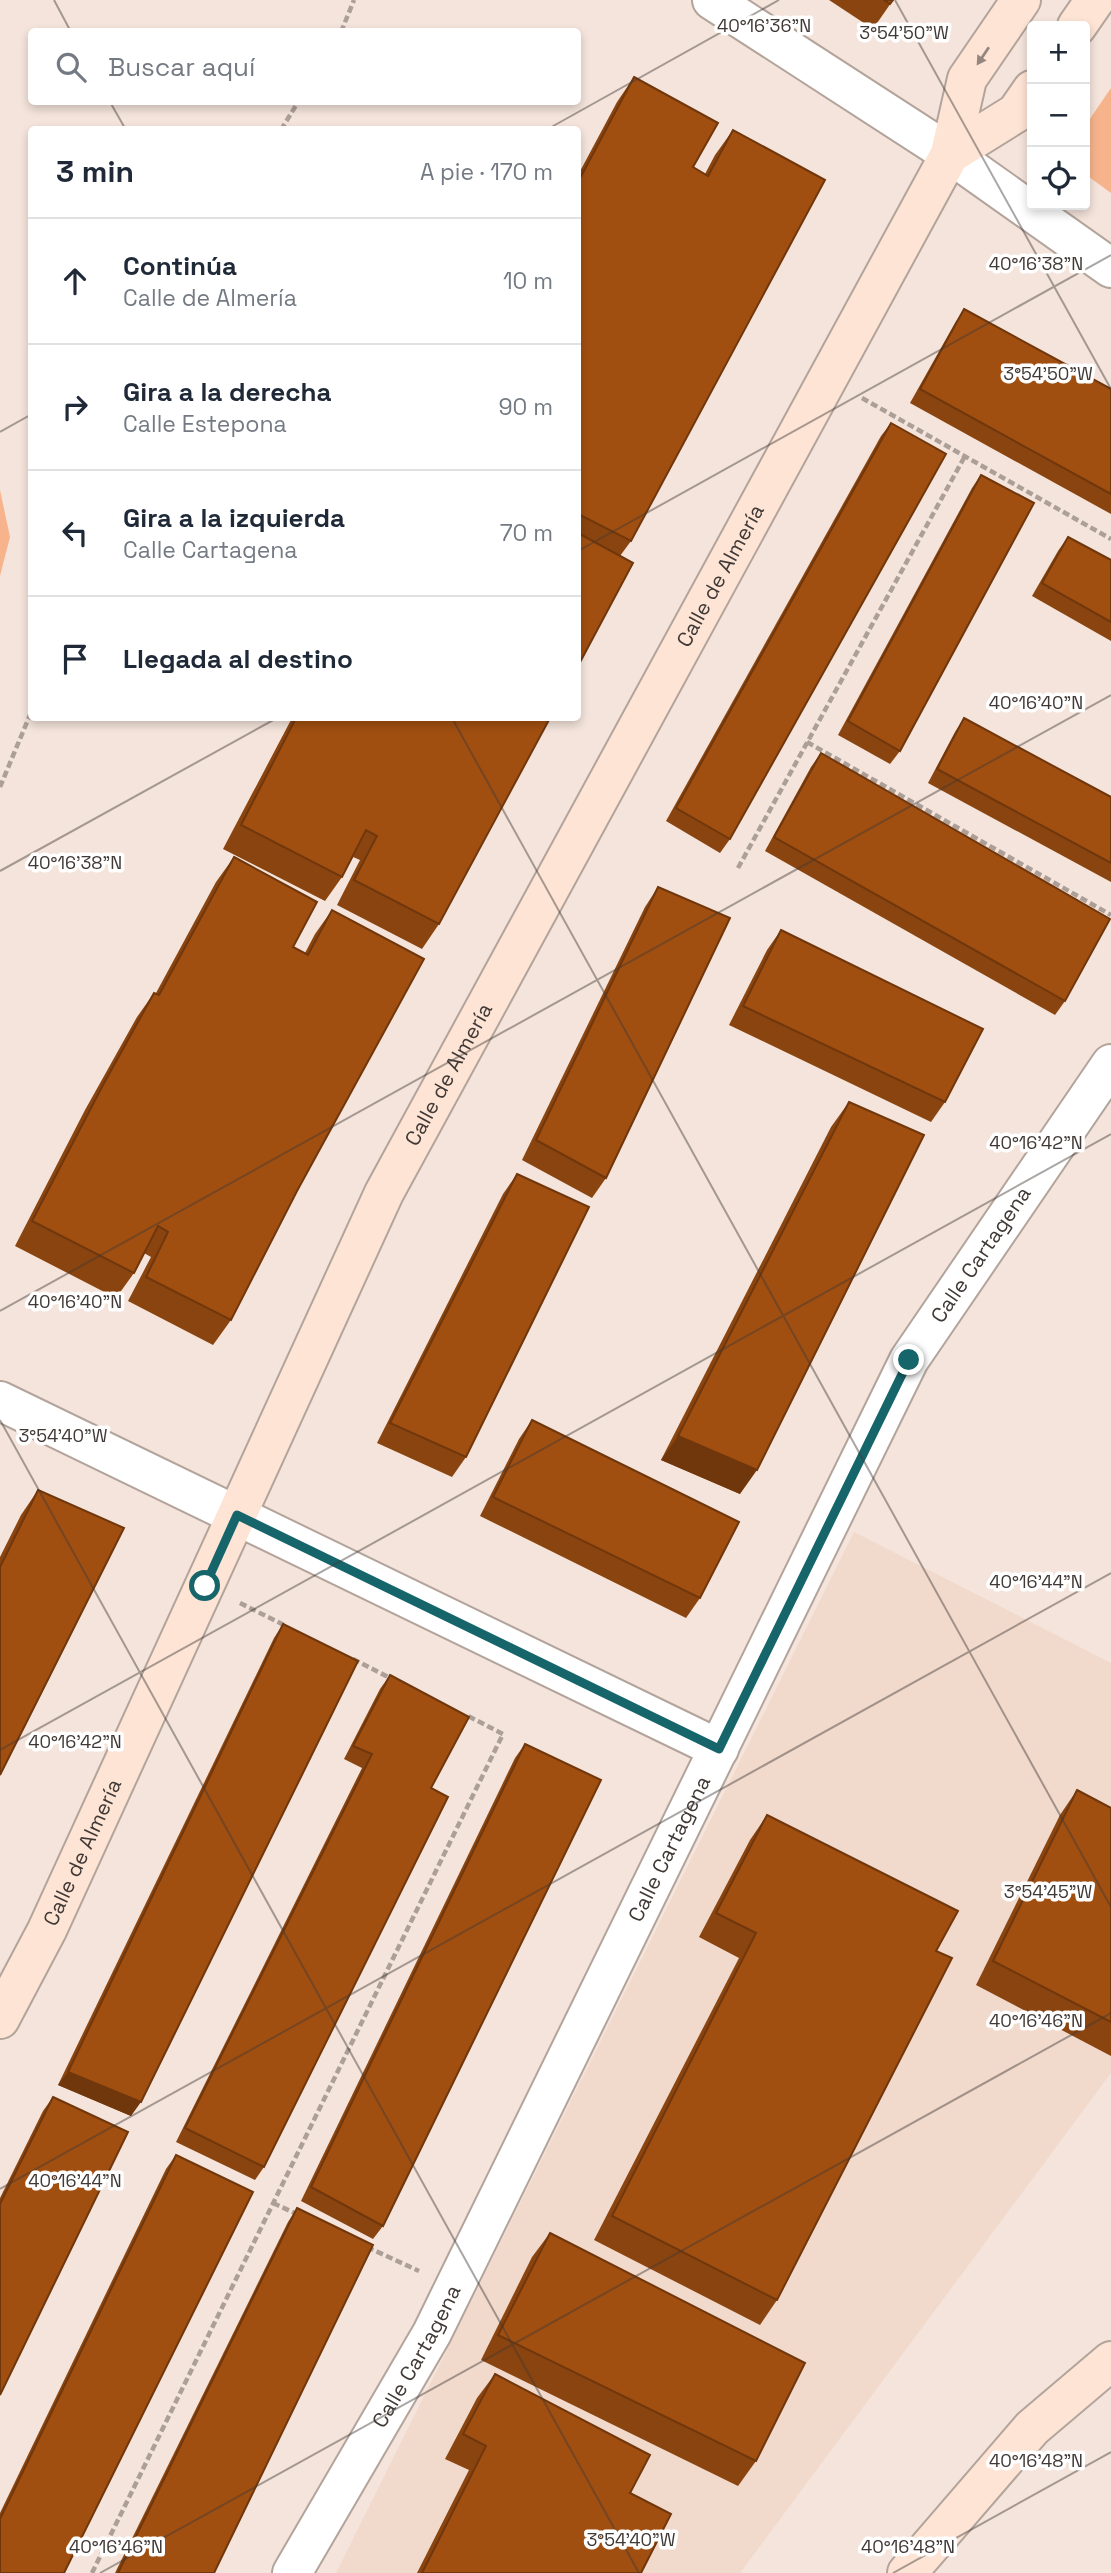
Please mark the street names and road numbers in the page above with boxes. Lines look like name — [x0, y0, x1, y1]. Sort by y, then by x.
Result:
street label: Calle de Almería — [670, 499, 770, 652]
street label: Calle de Almería — [398, 998, 498, 1150]
street label: Calle Cartagena — [924, 1181, 1037, 1328]
street label: Calle Cartagena — [622, 1771, 716, 1926]
street label: Calle de Almería — [37, 1774, 127, 1930]
street label: Calle Cartagena — [366, 2280, 467, 2432]

